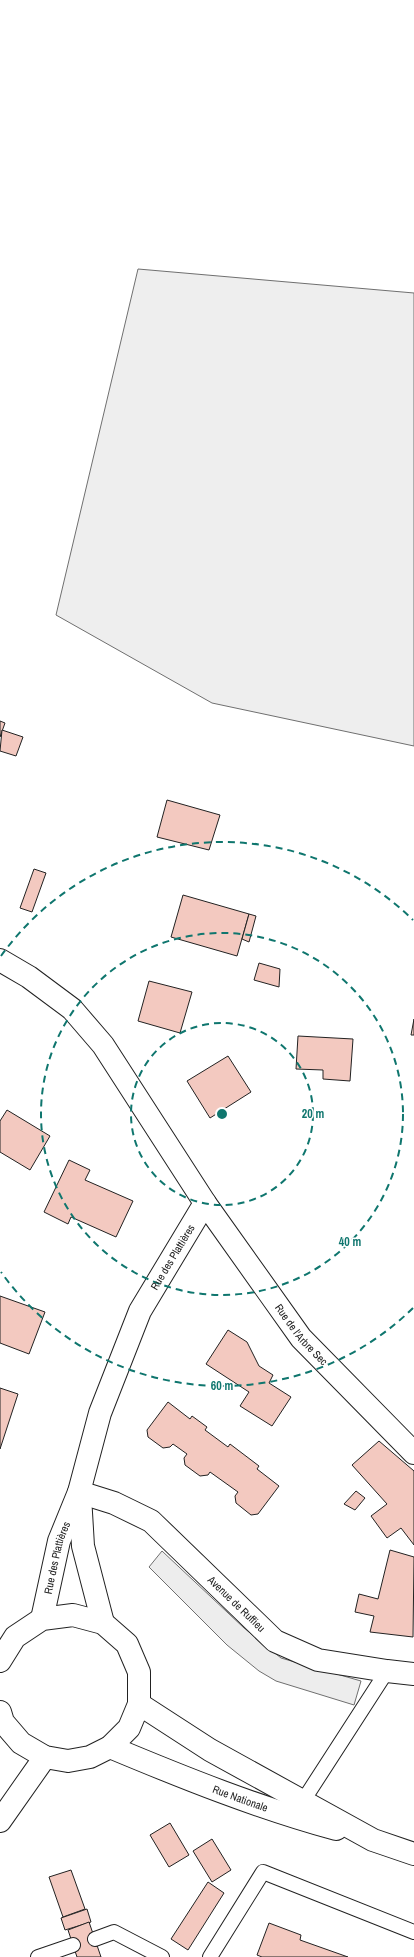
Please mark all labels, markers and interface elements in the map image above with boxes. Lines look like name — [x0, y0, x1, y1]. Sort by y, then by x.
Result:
text: 20 m — [302, 1106, 324, 1122]
centre of rings — [215, 1107, 229, 1121]
street label: Rue des Plattières — [147, 1221, 198, 1293]
text: 40 m — [339, 1234, 361, 1250]
street label: Rue de l'Arbre Sec — [272, 1301, 331, 1368]
text: 60 m — [211, 1378, 233, 1394]
street label: Rue des Plattières — [41, 1519, 73, 1595]
street label: Avenue de Ruffieu — [204, 1572, 268, 1635]
street label: Rue Nationale — [211, 1782, 270, 1815]

